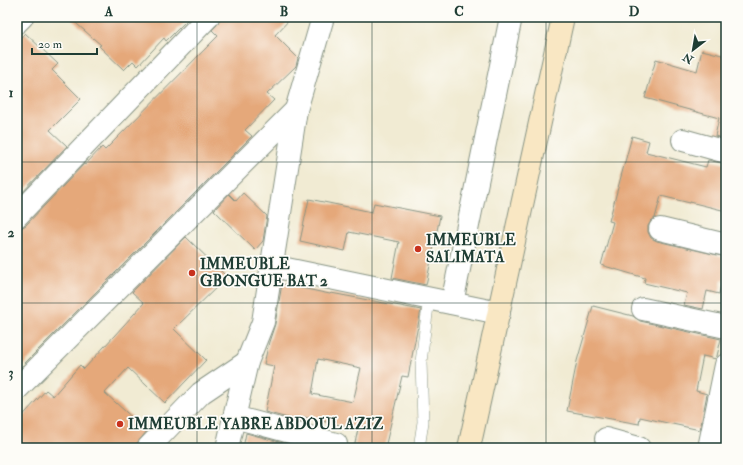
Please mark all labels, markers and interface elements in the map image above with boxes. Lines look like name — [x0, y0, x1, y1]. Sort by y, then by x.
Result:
text: A — [104, 4, 114, 20]
text: B — [280, 4, 288, 20]
text: C — [454, 4, 464, 20]
text: D — [629, 4, 640, 20]
scale bar — [32, 30, 97, 56]
north arrow — [673, 30, 713, 70]
text: 20 m — [38, 37, 63, 52]
text: N — [680, 49, 697, 67]
text: 1 — [9, 85, 14, 101]
text: 2 — [8, 225, 15, 241]
place label: IMMEUBLE SALIMATA — [426, 231, 516, 267]
marker: IMMEUBLE SALIMATA — [413, 244, 423, 254]
place label: IMMEUBLE GBONGUE BAT 2 — [200, 255, 328, 291]
marker: IMMEUBLE GBONGUE BAT 2 — [187, 268, 197, 278]
text: 3 — [9, 365, 14, 381]
place label: IMMEUBLE YABRE ABDOUL AZIZ — [128, 415, 384, 434]
marker: IMMEUBLE YABRE ABDOUL AZIZ — [115, 419, 125, 429]

